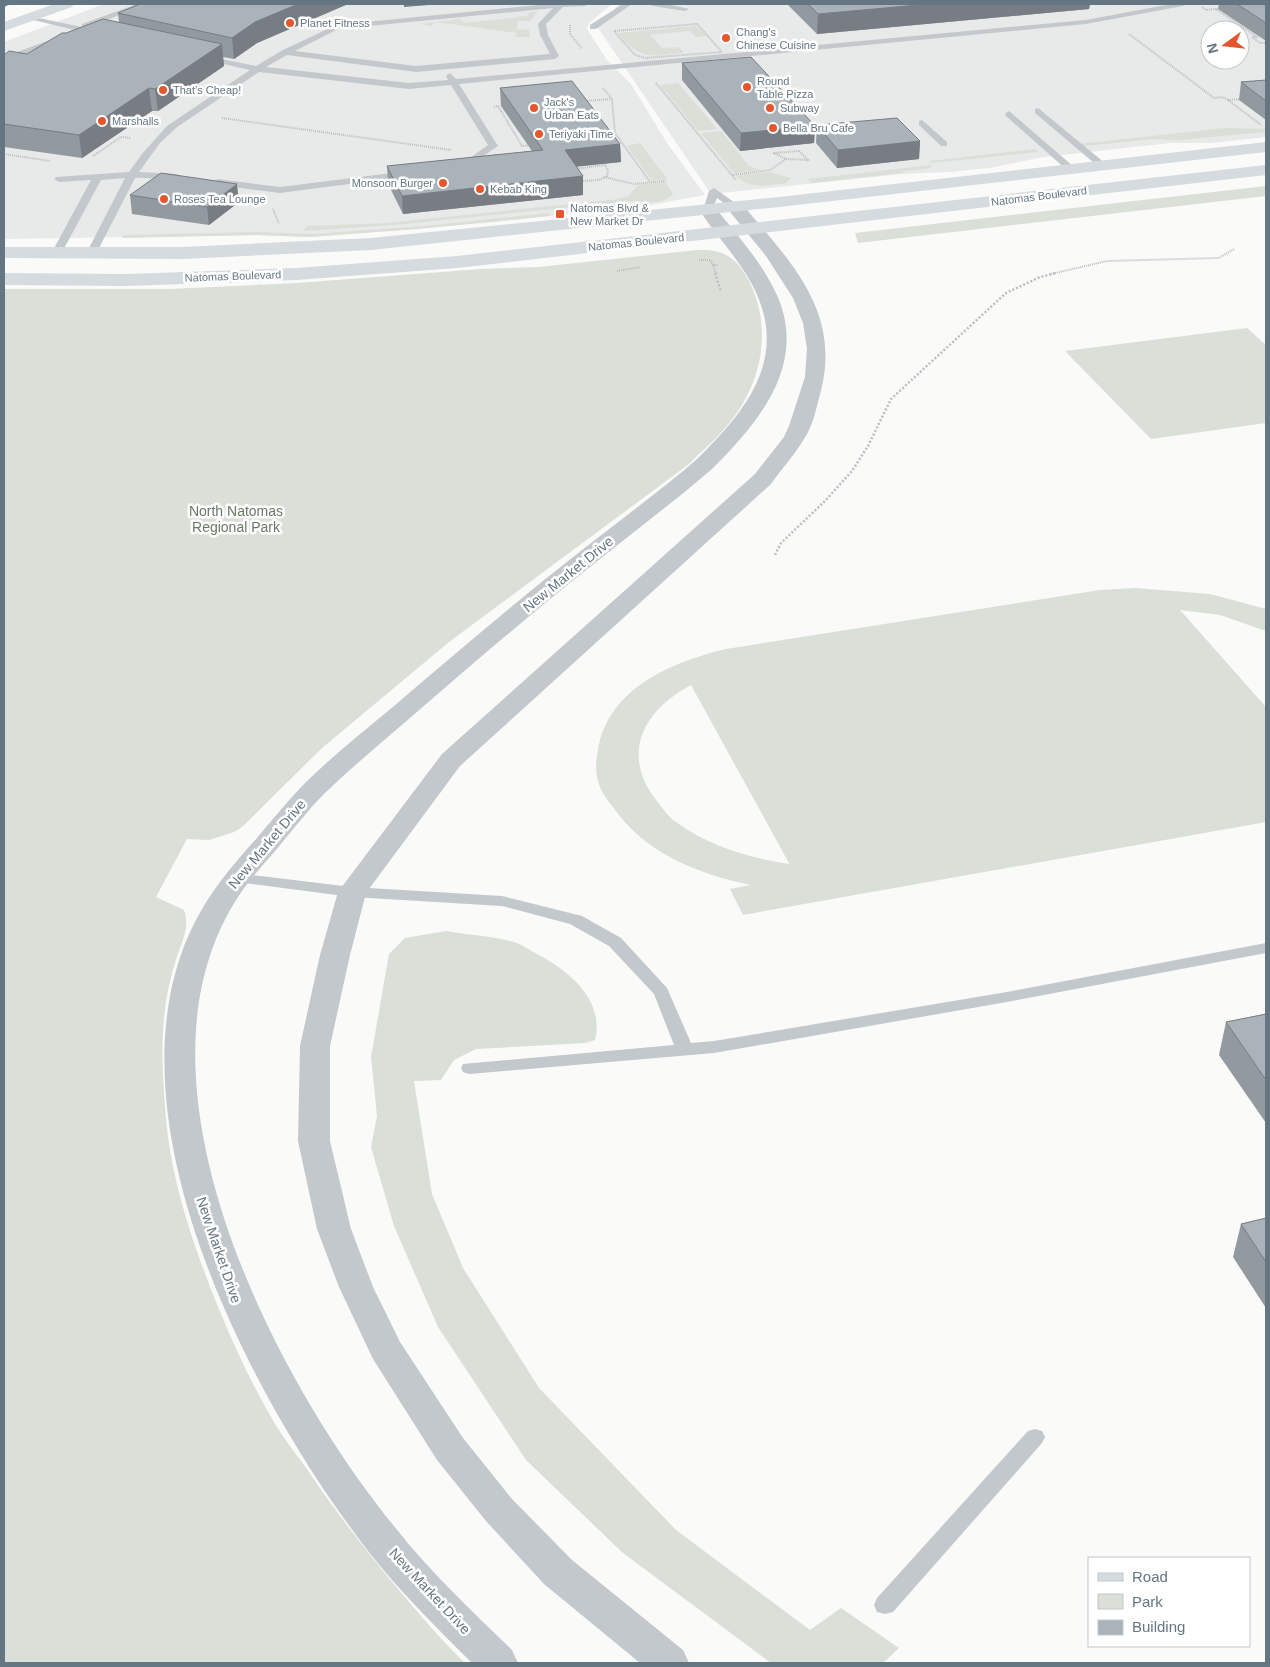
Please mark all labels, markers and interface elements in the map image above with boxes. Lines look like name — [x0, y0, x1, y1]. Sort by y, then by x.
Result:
marker: Planet Fitness — [284, 17, 296, 29]
place label: Planet Fitness — [300, 17, 370, 29]
north arrow — [1200, 20, 1250, 70]
place label: Chang's Chinese Cuisine — [736, 26, 816, 51]
marker: Chang's Chinese Cuisine — [720, 32, 732, 44]
text: N — [1203, 41, 1221, 55]
place label: Round Table Pizza — [757, 75, 814, 100]
marker: Round Table Pizza — [741, 81, 753, 93]
marker: That’s Cheap! — [157, 84, 169, 96]
place label: That’s Cheap! — [173, 84, 241, 96]
place label: Jack's Urban Eats — [544, 96, 600, 121]
marker: Jack's Urban Eats — [528, 102, 540, 114]
marker: Subway — [764, 102, 776, 114]
place label: Subway — [780, 102, 820, 114]
marker: Marshalls — [96, 115, 108, 127]
place label: Marshalls — [112, 115, 160, 127]
marker: Bella Bru Cafe — [767, 122, 779, 134]
place label: Bella Bru Cafe — [783, 122, 854, 134]
marker: Teriyaki Time — [533, 128, 545, 140]
place label: Teriyaki Time — [549, 128, 613, 140]
place label: Monsoon Burger — [352, 177, 433, 189]
marker: Monsoon Burger — [437, 177, 449, 189]
marker: Kebab King — [474, 183, 486, 195]
place label: Kebab King — [490, 183, 547, 195]
street label: Natomas Boulevard — [990, 184, 1088, 208]
marker: Roses Tea Lounge — [158, 193, 170, 205]
place label: Roses Tea Lounge — [174, 193, 266, 205]
place label: Natomas Blvd & New Market Dr — [570, 202, 650, 227]
marker: Natomas Blvd & New Market Dr — [554, 208, 566, 220]
street label: Natomas Boulevard — [587, 231, 685, 253]
street label: Natomas Boulevard — [185, 268, 281, 284]
park label: North Natomas Regional Park — [189, 503, 283, 535]
street label: New Market Drive — [520, 533, 616, 615]
street label: New Market Drive — [225, 796, 309, 892]
street label: New Market Drive — [193, 1195, 245, 1305]
street label: New Market Drive — [386, 1545, 474, 1637]
legend — [1088, 1557, 1250, 1647]
text: Road — [1132, 1568, 1168, 1585]
text: Park — [1132, 1593, 1163, 1610]
text: Building — [1132, 1618, 1185, 1635]

